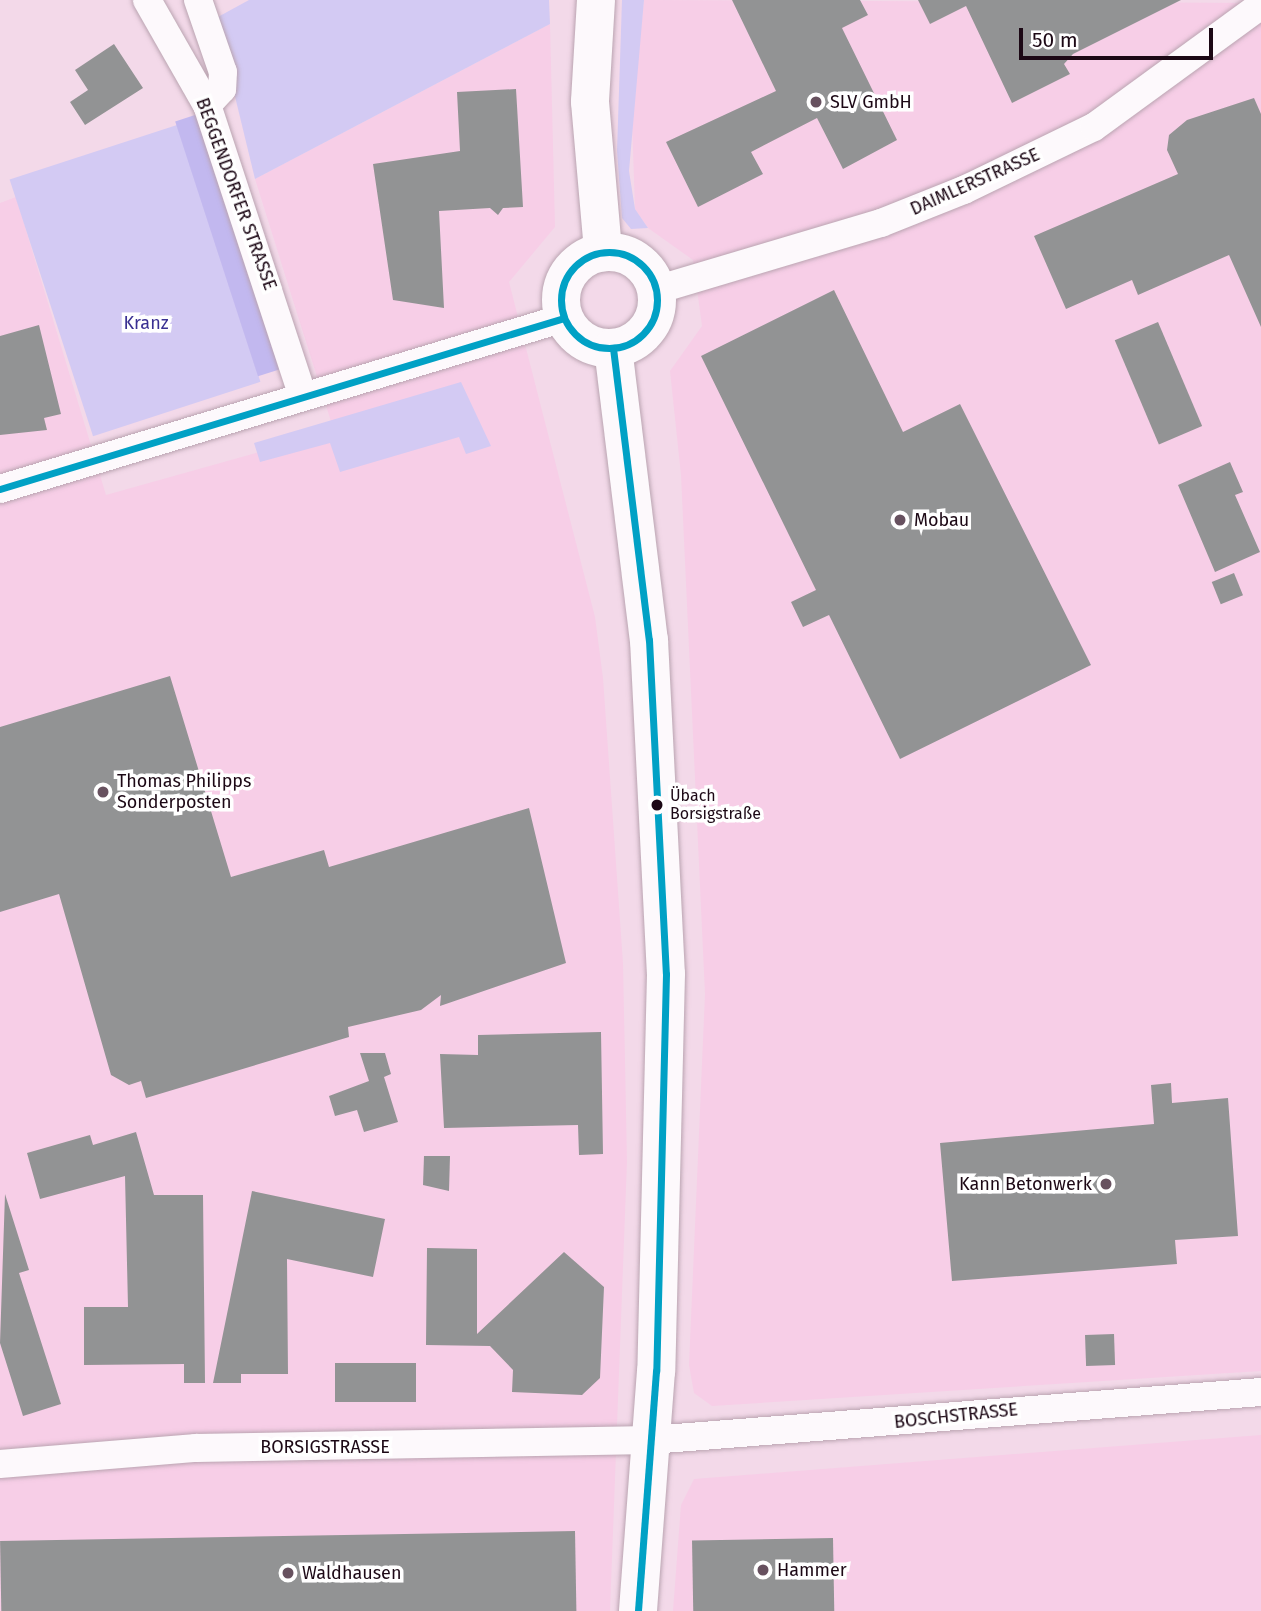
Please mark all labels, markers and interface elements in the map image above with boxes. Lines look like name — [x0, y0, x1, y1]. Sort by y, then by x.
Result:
scale bar — [1023, 14, 1217, 58]
text: 50 m — [1032, 27, 1078, 53]
place label: SLV GmbH — [830, 91, 912, 113]
marker: SLV GmbH — [808, 94, 824, 110]
street label: BEGGENDORFER STRASSE — [191, 95, 281, 293]
street label: DAIMLERSTRASSE — [907, 144, 1043, 220]
park label: Kranz — [123, 312, 169, 334]
place label: Mobau — [914, 509, 969, 531]
marker: Mobau — [892, 512, 908, 528]
place label: Thomas Philipps Sonderposten — [117, 771, 251, 814]
marker: Thomas Philipps Sonderposten — [95, 784, 111, 800]
place label: Übach Borsigstraße — [670, 786, 761, 824]
marker: Übach Borsigstraße — [650, 798, 664, 812]
place label: Kann Betonwerk — [959, 1173, 1092, 1195]
marker: Kann Betonwerk — [1098, 1176, 1114, 1192]
street label: BOSCHSTRASSE — [893, 1399, 1019, 1433]
street label: BORSIGSTRASSE — [260, 1436, 390, 1458]
place label: Hammer — [777, 1559, 847, 1581]
place label: Waldhausen — [302, 1562, 401, 1584]
marker: Hammer — [755, 1562, 771, 1578]
marker: Waldhausen — [280, 1565, 296, 1581]

